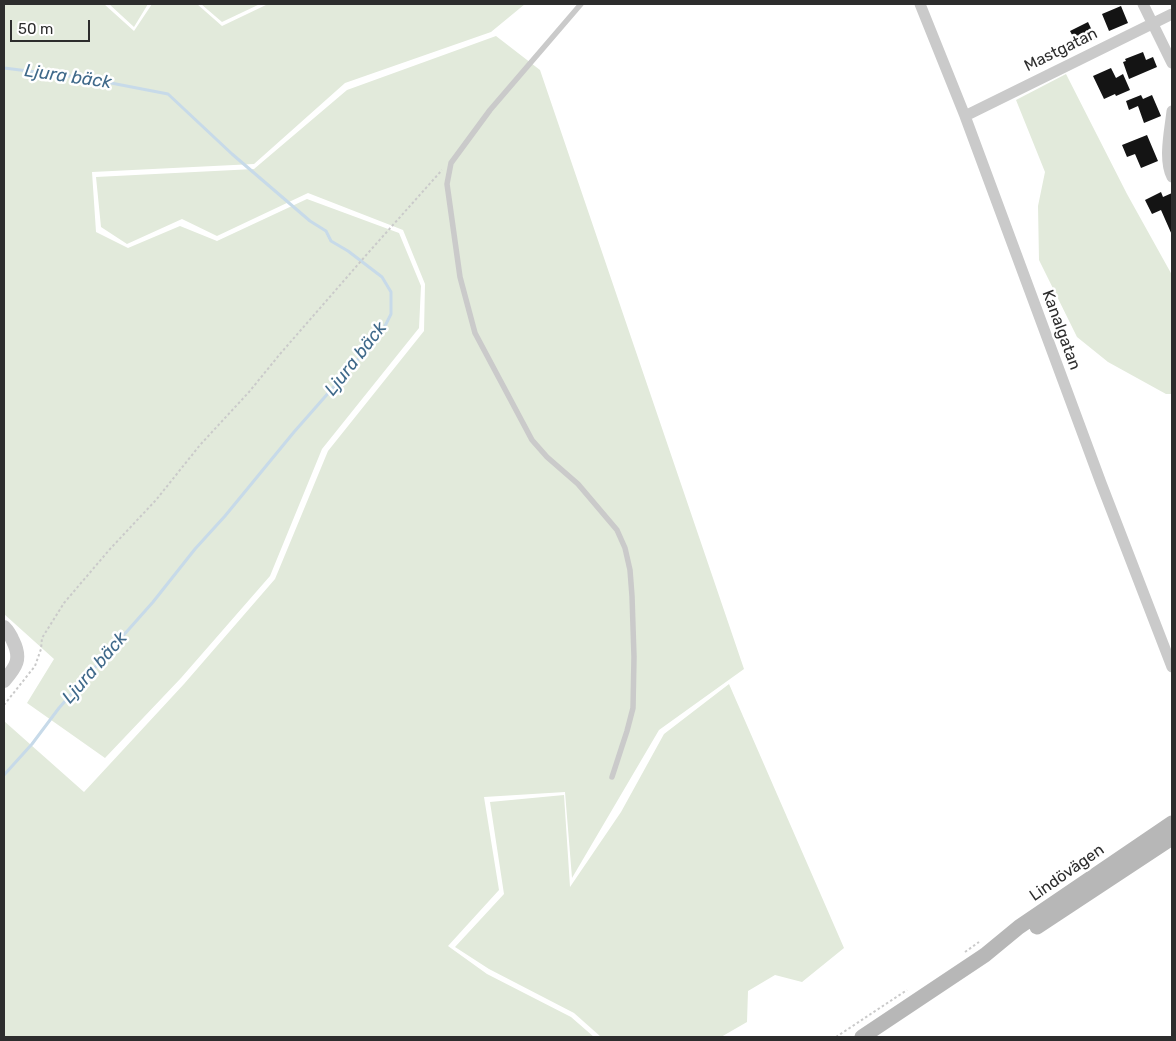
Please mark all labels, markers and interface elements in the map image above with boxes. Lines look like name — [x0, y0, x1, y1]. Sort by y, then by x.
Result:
scale bar — [12, 10, 92, 42]
text: 50 m — [18, 20, 53, 38]
street label: Mastgatan — [1021, 24, 1101, 76]
water label: Ljura bäck — [23, 60, 113, 94]
street label: Kanalgatan — [1038, 287, 1084, 373]
water label: Ljura bäck — [320, 318, 392, 400]
water label: Ljura bäck — [58, 628, 132, 708]
street label: Lindövägen — [1026, 840, 1108, 906]

